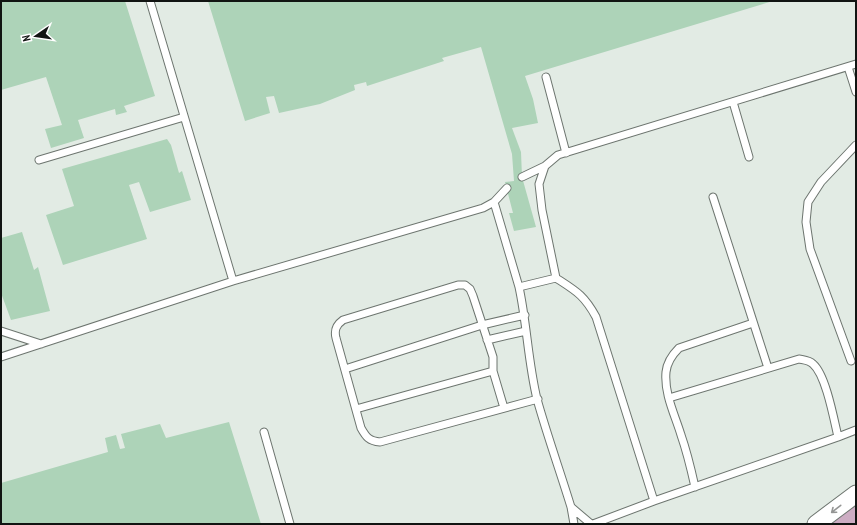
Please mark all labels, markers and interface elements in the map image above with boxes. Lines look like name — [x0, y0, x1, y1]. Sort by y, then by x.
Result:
north arrow — [16, 16, 56, 56]
text: N — [19, 34, 34, 43]
one-way arrow — [831, 505, 842, 513]

